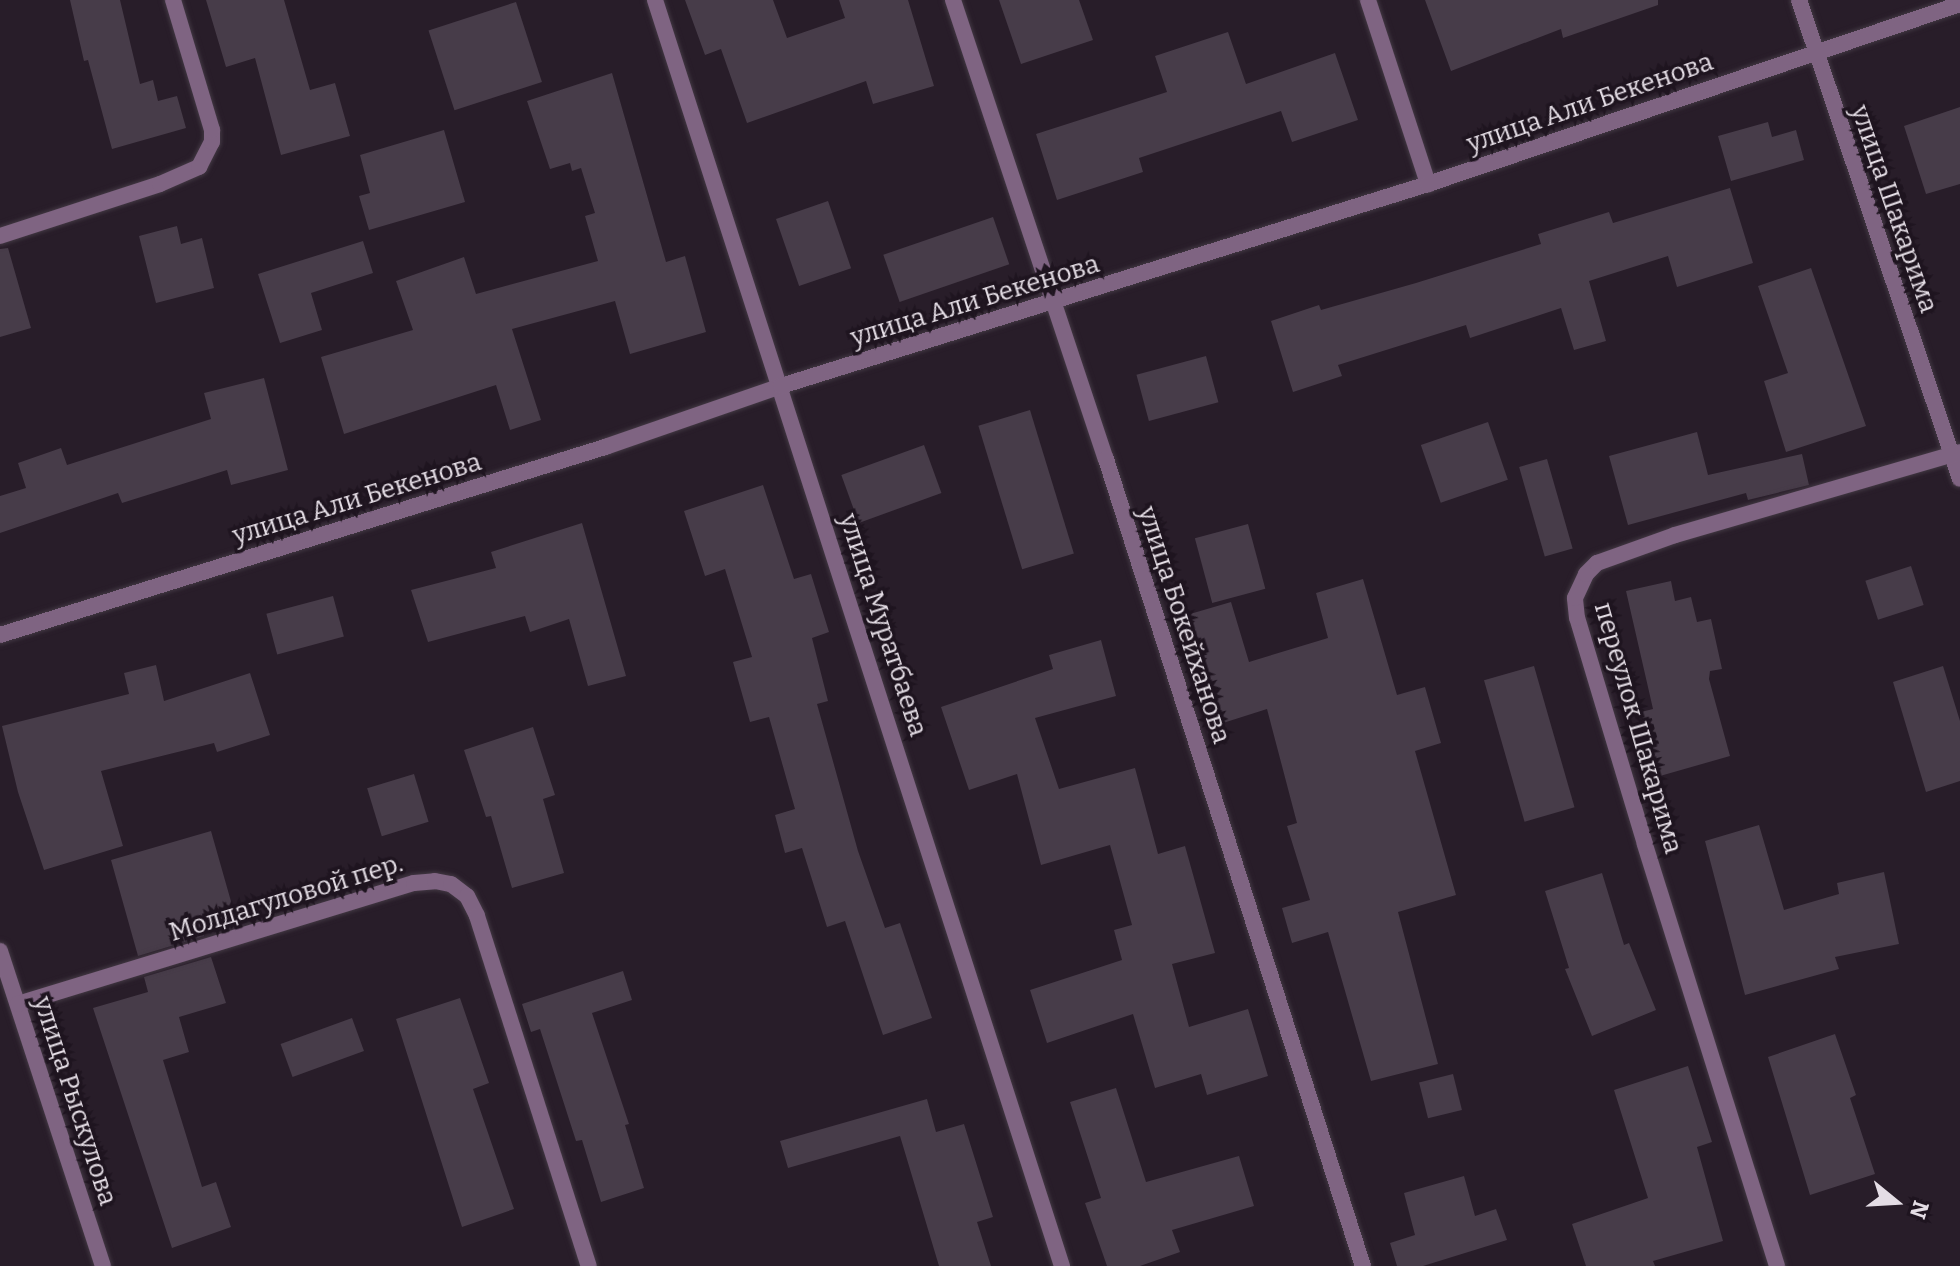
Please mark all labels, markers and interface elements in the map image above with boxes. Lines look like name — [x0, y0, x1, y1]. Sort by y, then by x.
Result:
street label: улица Али Бекенова — [1463, 46, 1717, 160]
street label: улица Шакарима — [1844, 101, 1944, 317]
street label: улица Али Бекенова — [847, 248, 1103, 354]
street label: улица Али Бекенова — [229, 446, 485, 552]
street label: улица Бокейханова — [1131, 502, 1237, 748]
street label: улица Муратбаева — [832, 510, 934, 740]
street label: переулок Шакарима — [1587, 599, 1689, 857]
street label: Молдагуловой пер. — [166, 848, 406, 948]
street label: улица Рыскулова — [27, 993, 123, 1209]
north arrow — [1856, 1162, 1936, 1242]
text: N — [1904, 1197, 1935, 1222]

